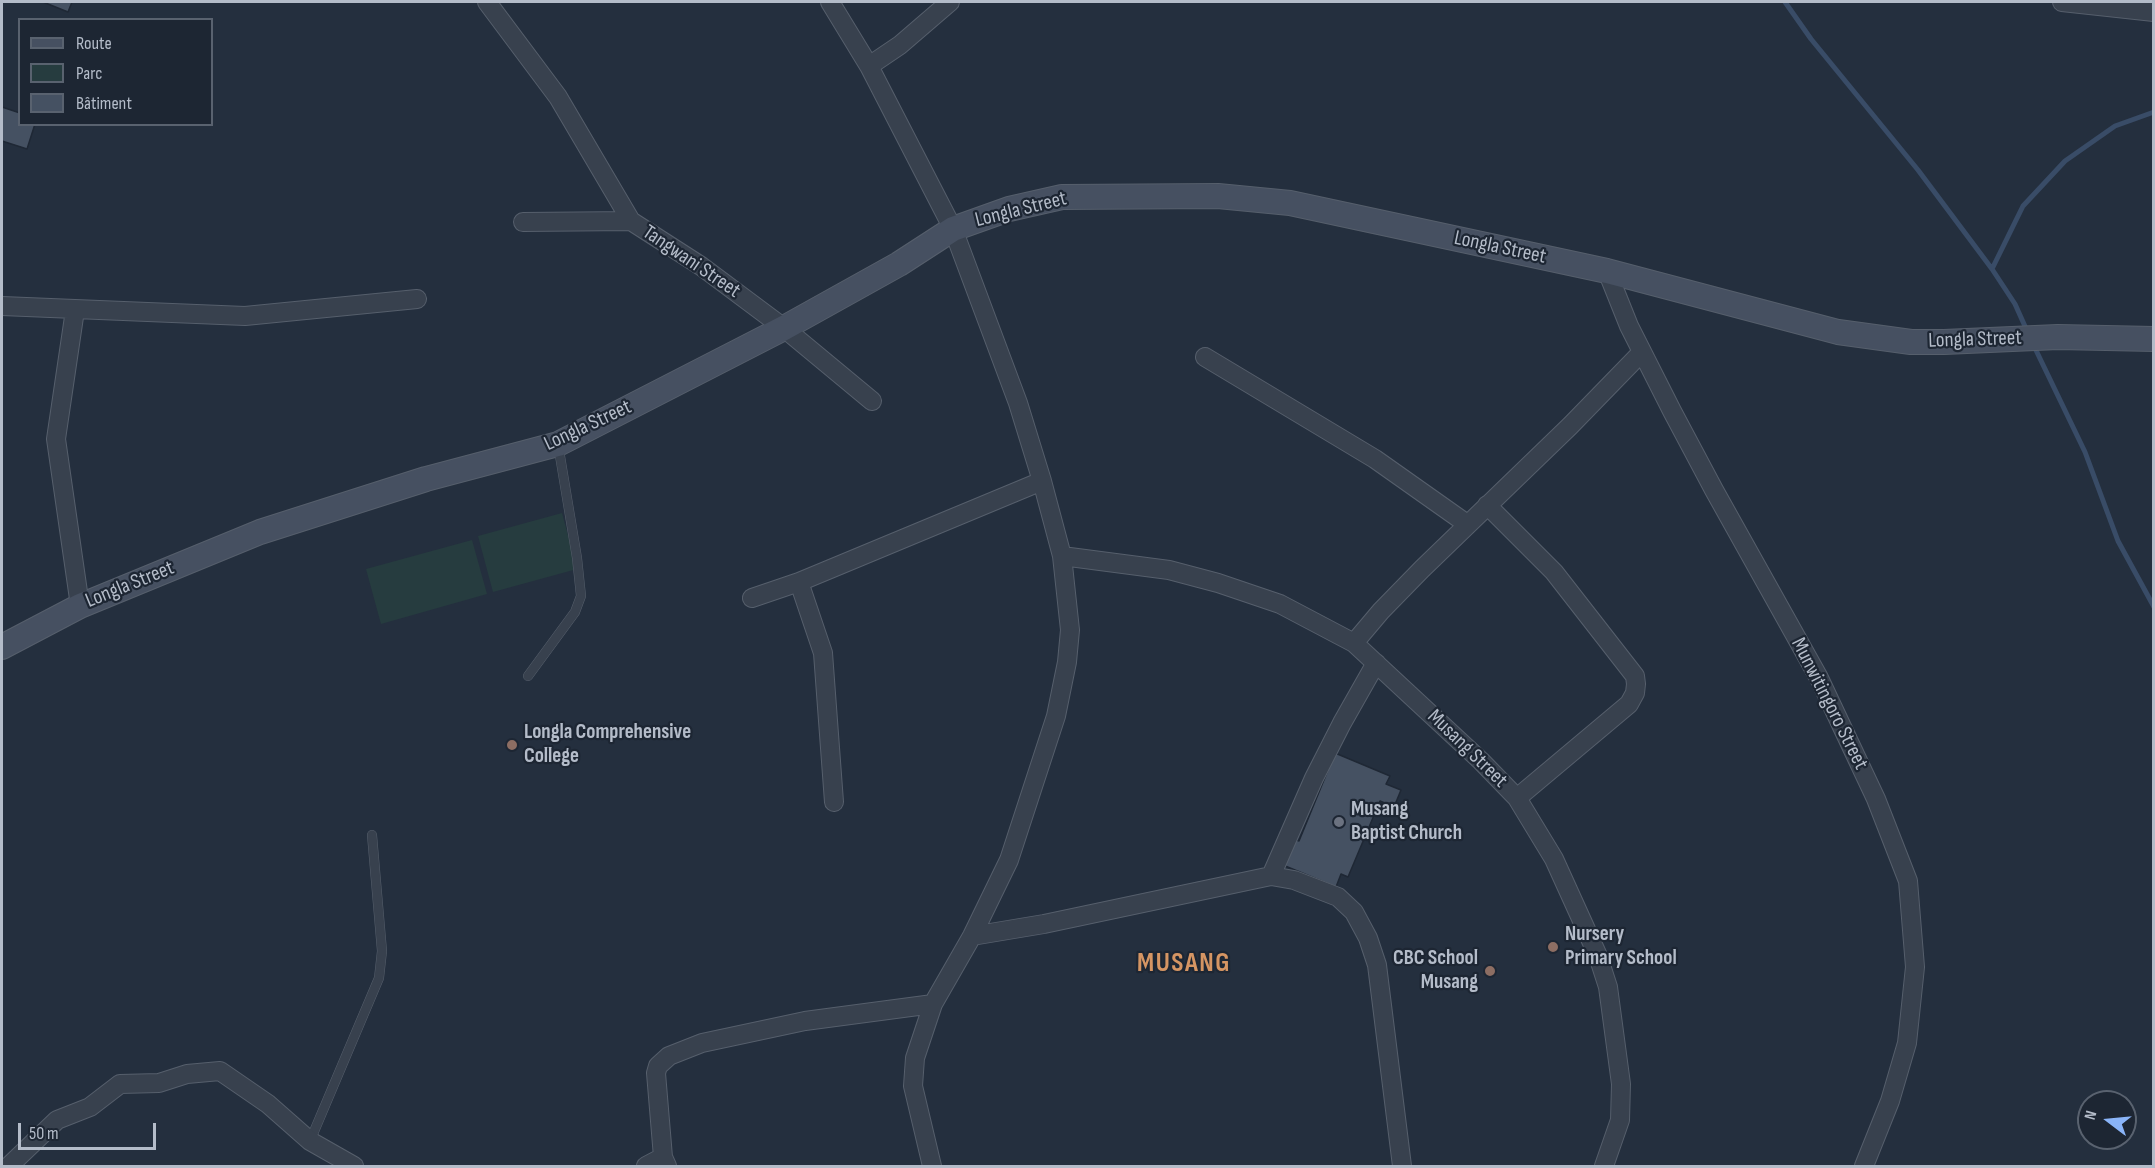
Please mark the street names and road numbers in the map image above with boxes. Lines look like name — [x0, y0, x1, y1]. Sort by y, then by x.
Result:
street label: Longla Street — [973, 186, 1069, 234]
street label: Tangwani Street — [637, 220, 745, 304]
street label: Longla Street — [1452, 226, 1548, 270]
street label: Longla Street — [1928, 326, 2022, 354]
street label: Longla Street — [540, 395, 636, 457]
street label: Longla Street — [82, 556, 178, 614]
street label: Munwitingoro Street — [1785, 634, 1873, 774]
street label: Musang Street — [1422, 705, 1512, 793]

